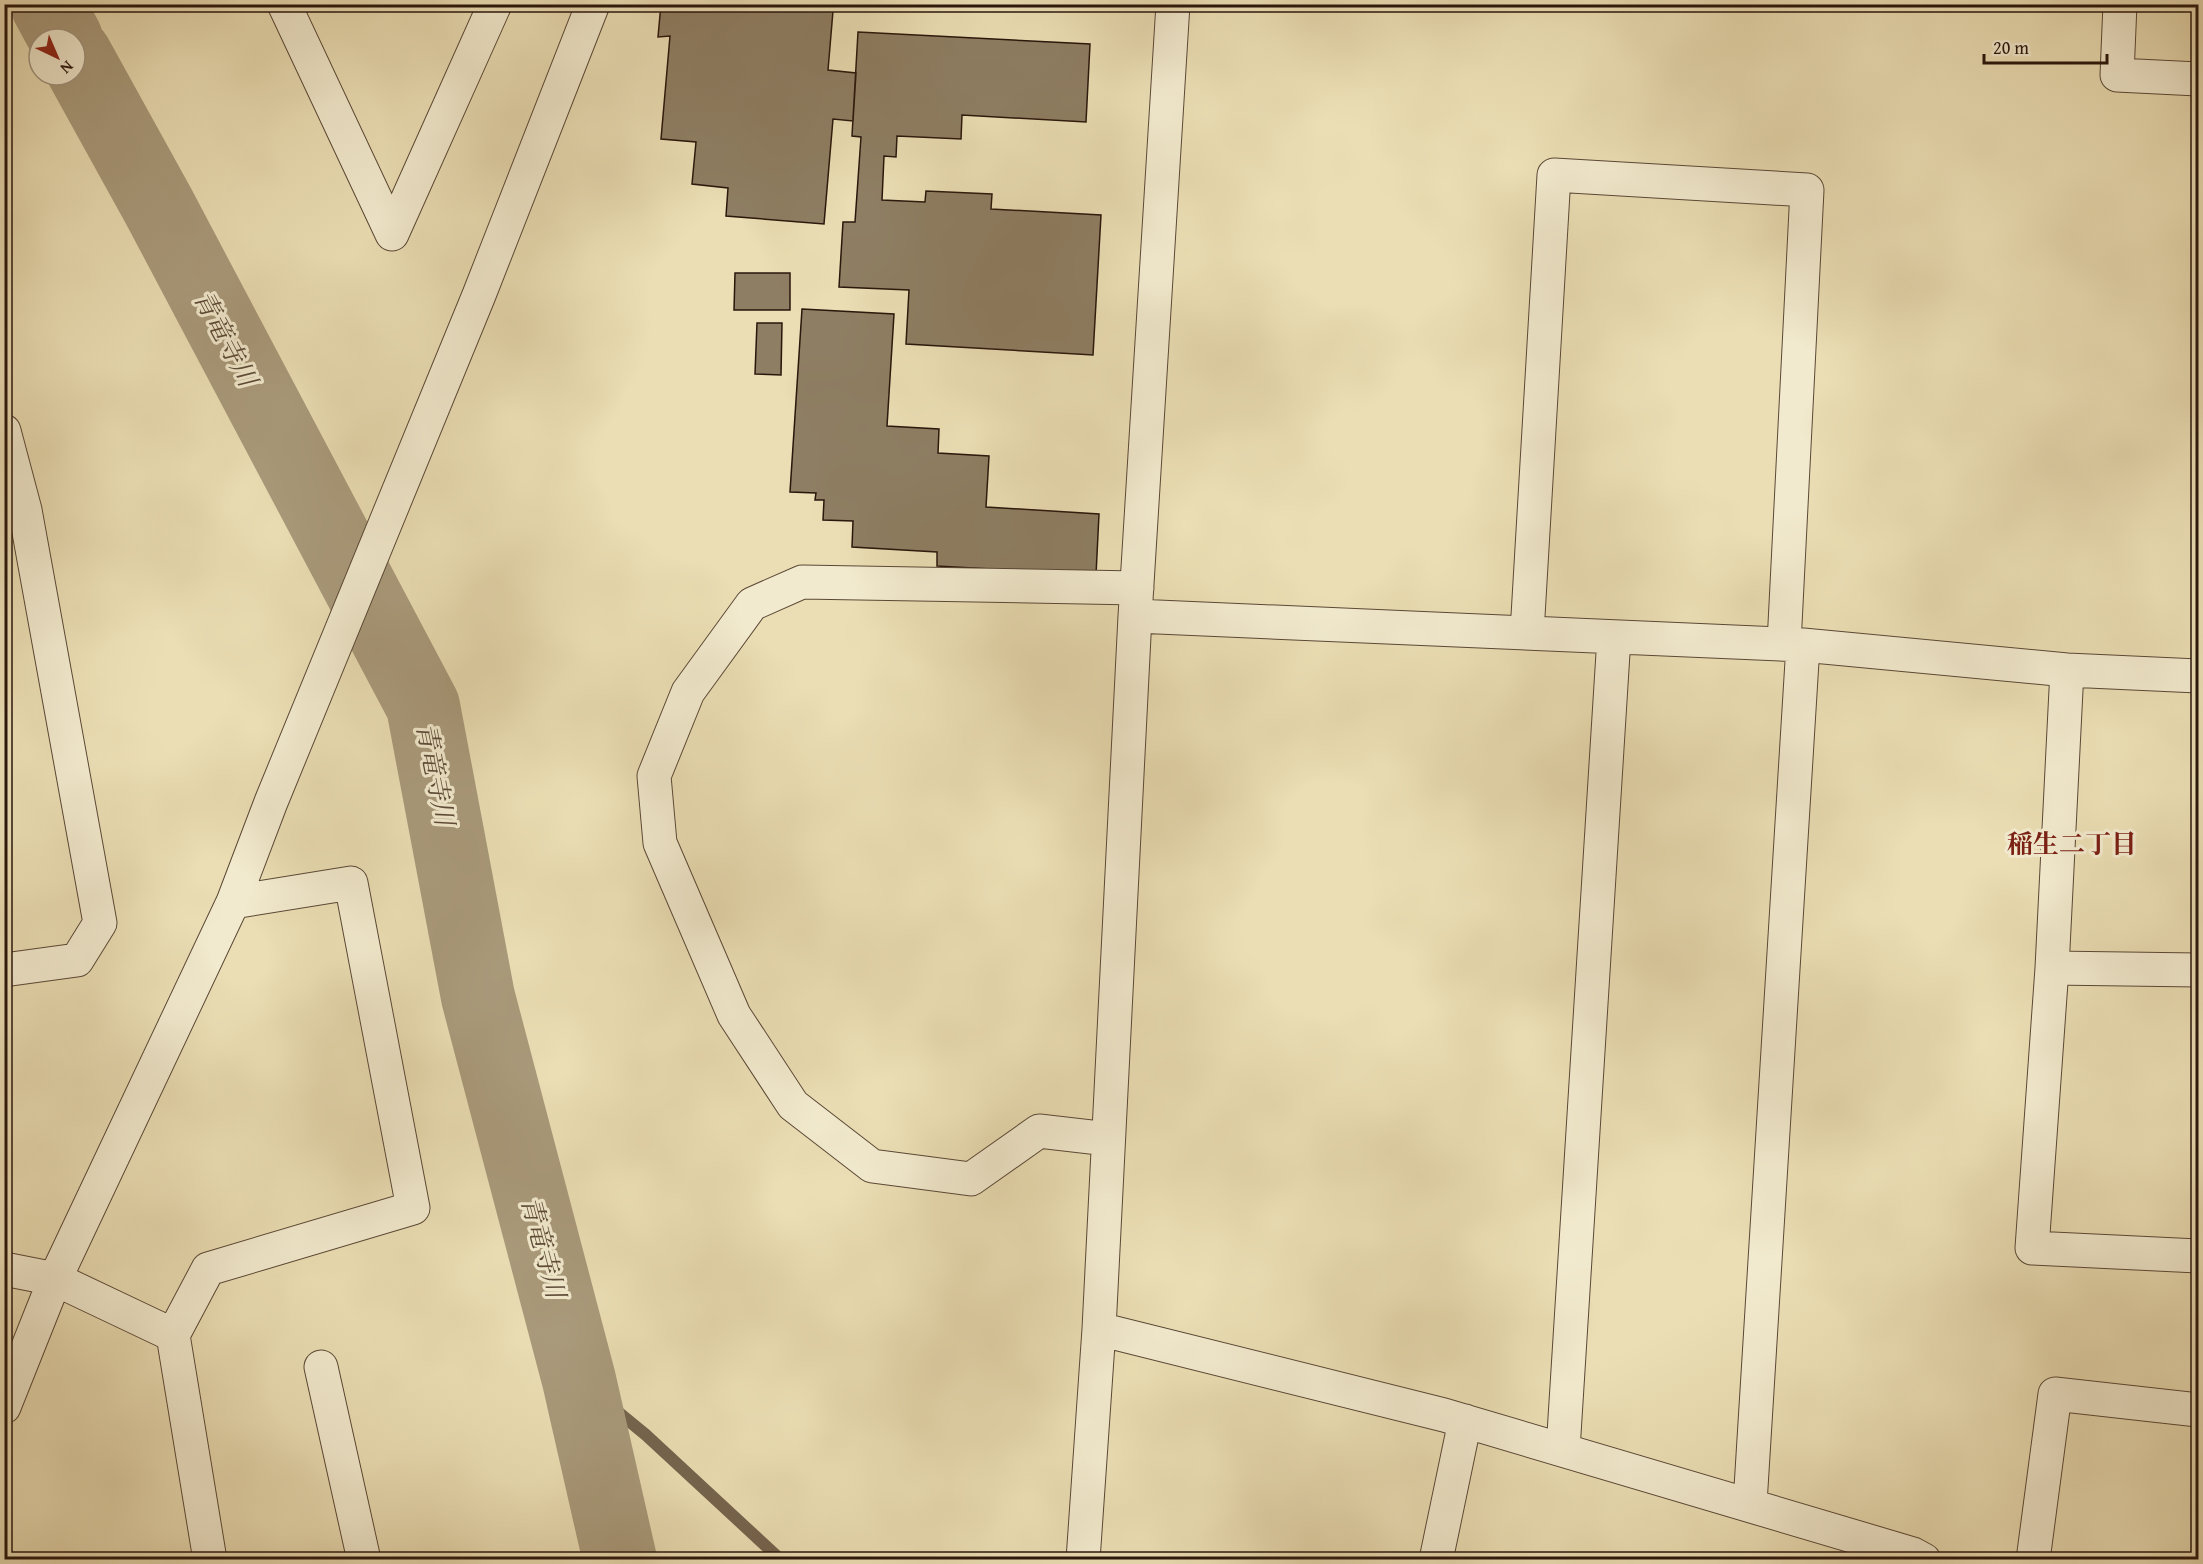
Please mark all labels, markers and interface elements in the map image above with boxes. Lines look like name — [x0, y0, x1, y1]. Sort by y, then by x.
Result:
north arrow — [27, 27, 87, 87]
scale bar — [1984, 27, 2107, 65]
text: 20 m — [1993, 34, 2029, 61]
text: N — [55, 55, 80, 80]
water label: 青竜寺川 — [184, 283, 269, 396]
water label: 青竜寺川 — [407, 719, 466, 832]
district label: 稲生二丁目 — [2007, 824, 2137, 863]
water label: 青竜寺川 — [512, 1192, 577, 1305]

